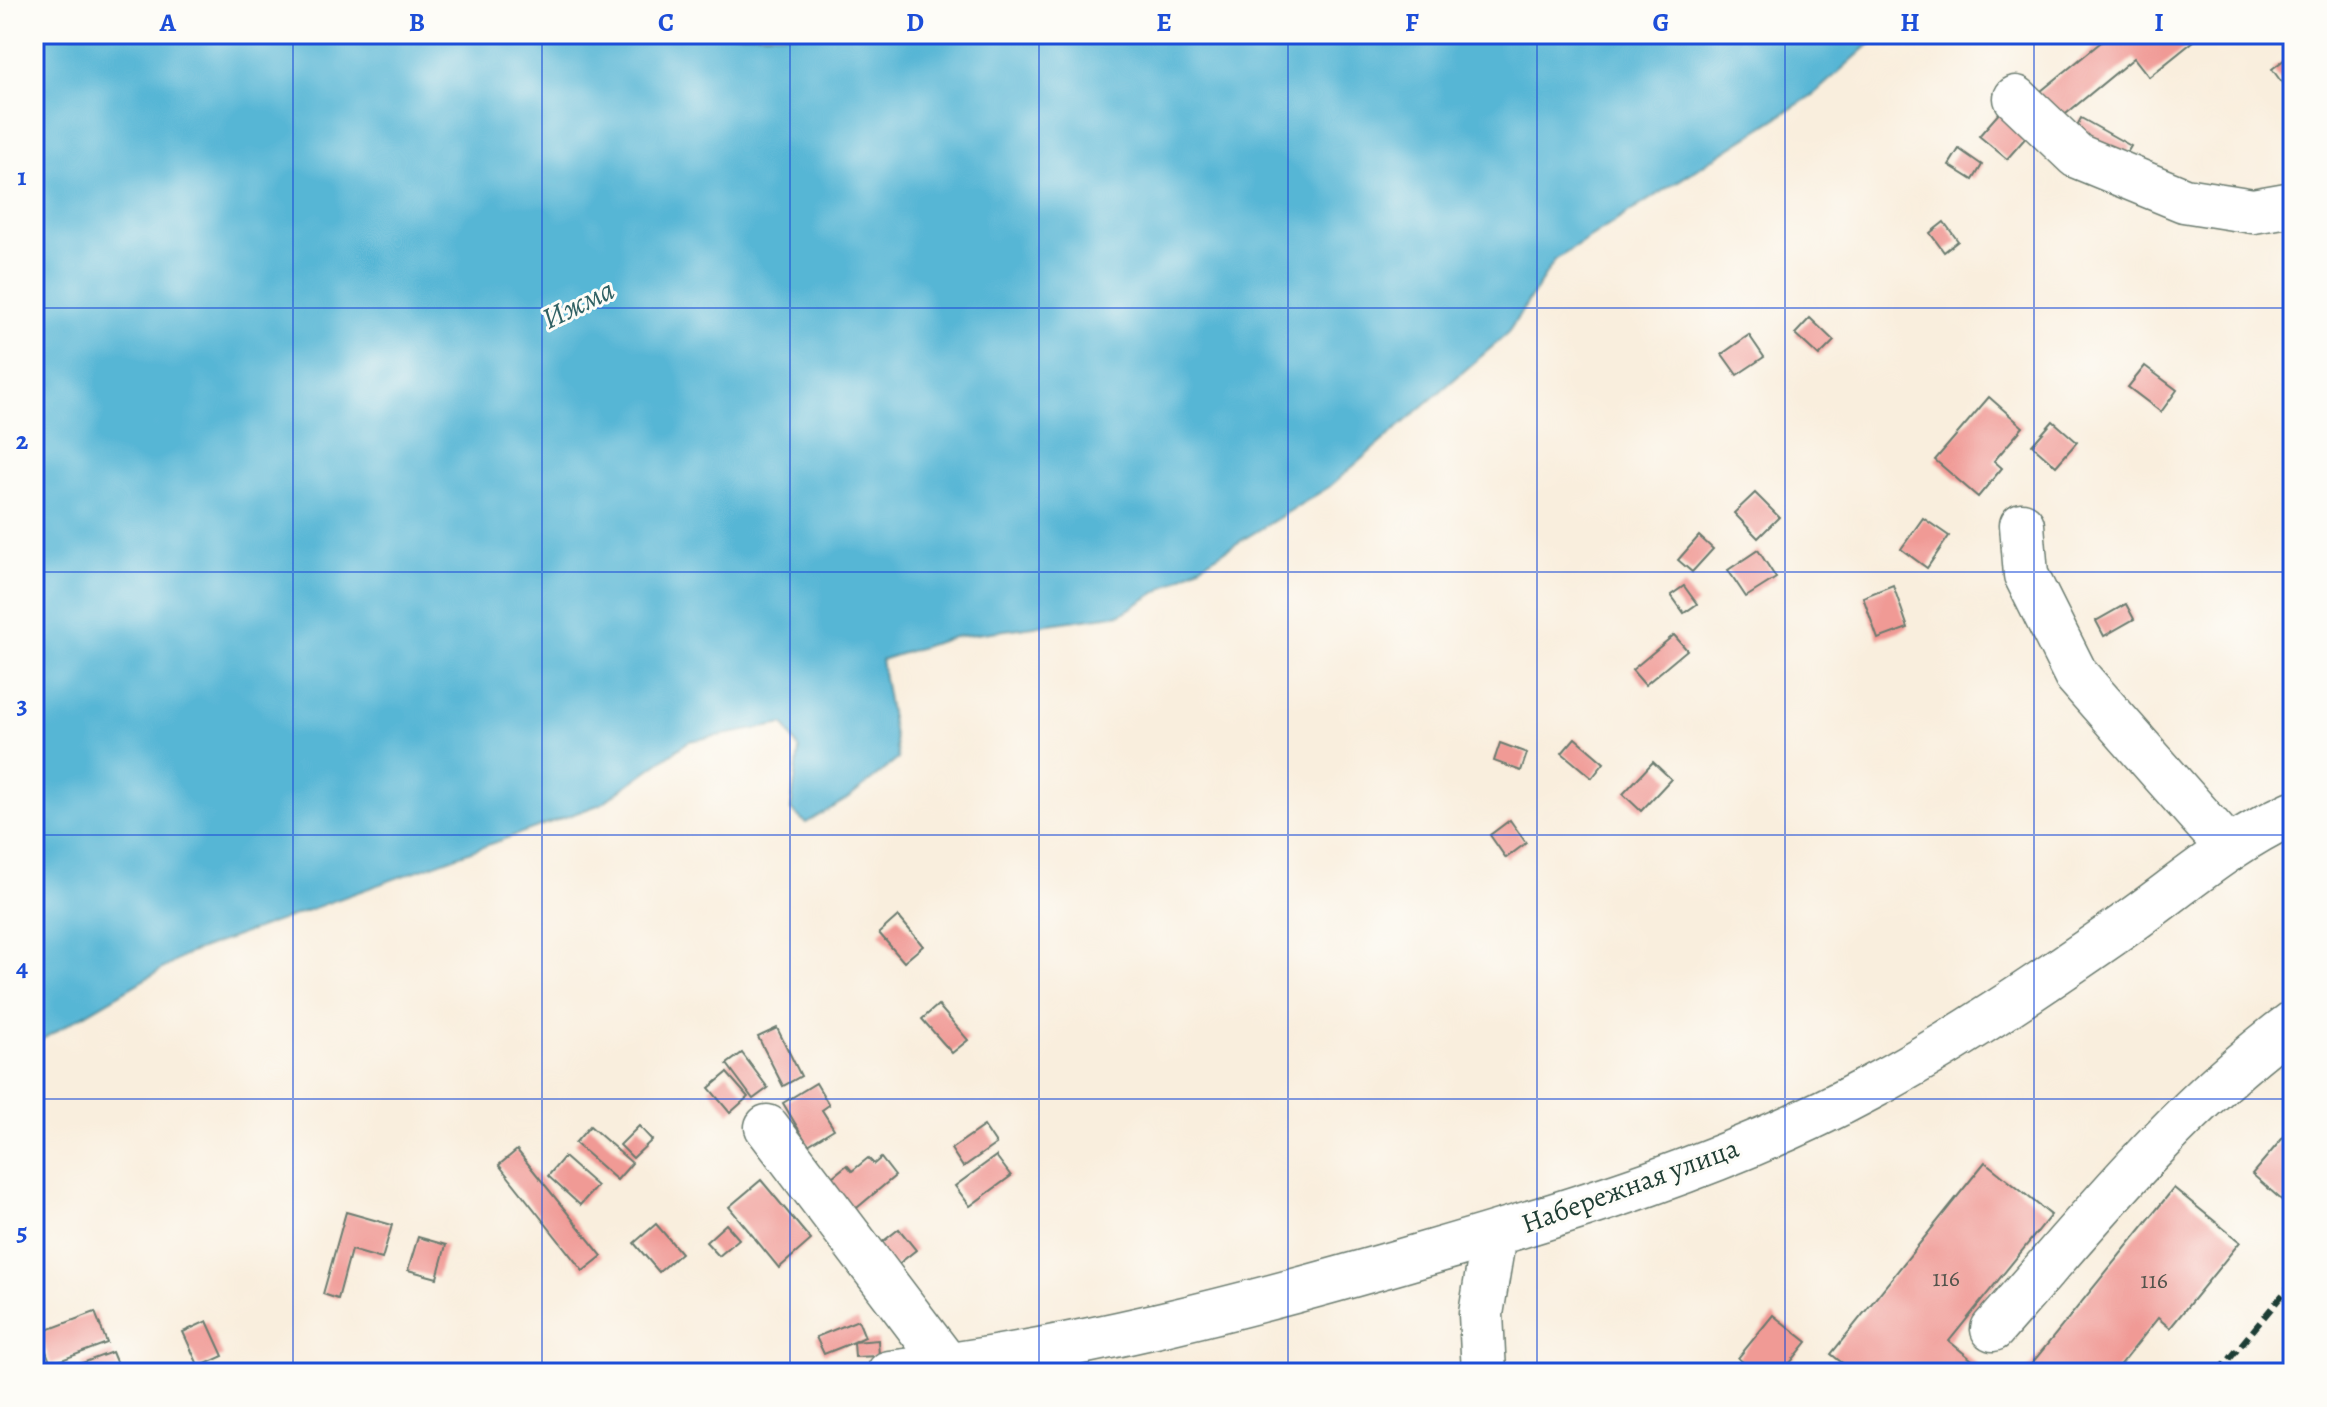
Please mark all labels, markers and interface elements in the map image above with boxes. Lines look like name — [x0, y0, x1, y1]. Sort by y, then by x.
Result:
text: A — [159, 5, 177, 40]
text: B — [409, 5, 425, 40]
text: C — [658, 5, 674, 40]
text: D — [906, 5, 924, 40]
text: E — [1156, 5, 1172, 40]
text: F — [1405, 5, 1419, 40]
text: G — [1652, 5, 1670, 40]
text: H — [1900, 5, 1920, 40]
text: I — [2154, 5, 2164, 40]
text: 1 — [17, 159, 27, 194]
water label: Ижма — [535, 269, 621, 339]
text: 2 — [16, 423, 29, 458]
text: 3 — [16, 687, 28, 722]
text: 4 — [16, 950, 28, 985]
street label: Набережная улица — [1516, 1129, 1744, 1243]
text: 5 — [16, 1214, 28, 1249]
house number: 116 — [1932, 1262, 1960, 1294]
house number: 116 — [2140, 1264, 2168, 1296]

